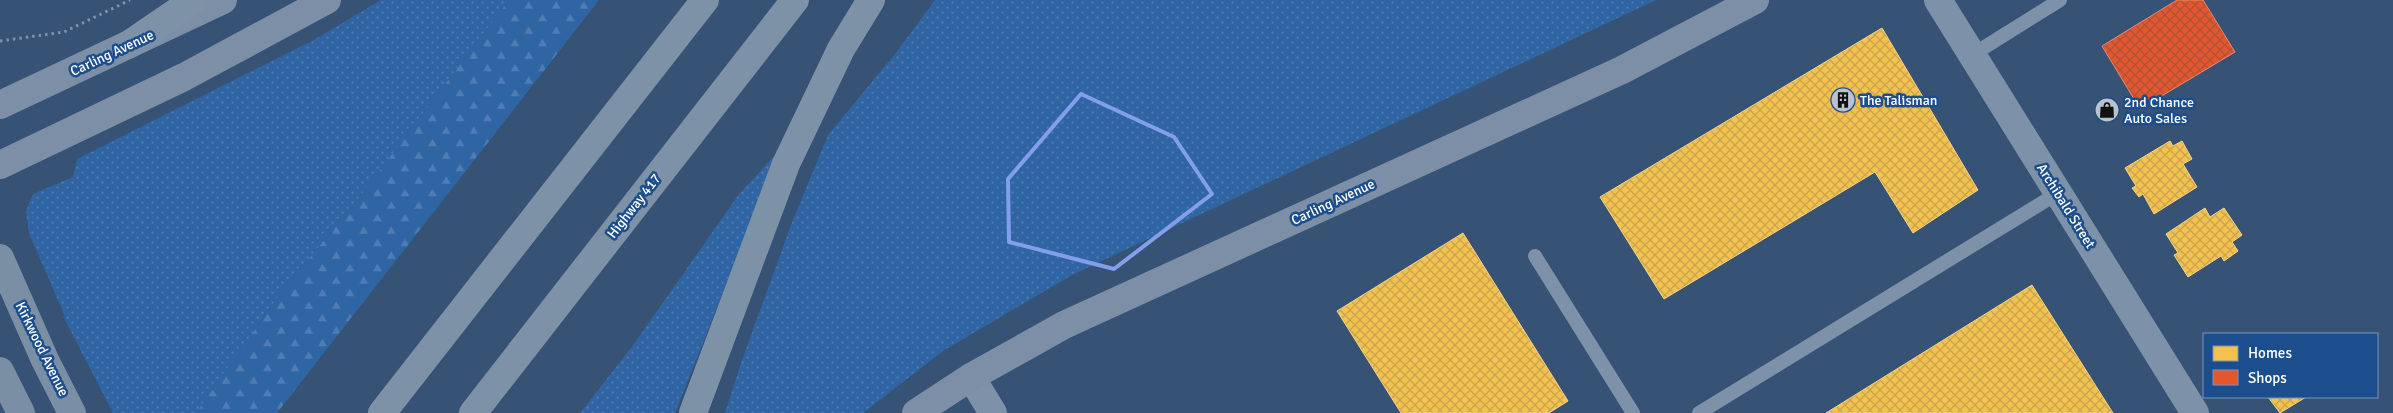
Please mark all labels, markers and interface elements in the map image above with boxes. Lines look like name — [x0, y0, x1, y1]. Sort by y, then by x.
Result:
street label: Carling Avenue — [67, 26, 157, 80]
building icon: The Talisman — [1830, 87, 1856, 113]
place label: The Talisman — [1860, 92, 1937, 109]
place label: 2nd Chance Auto Sales — [2124, 94, 2194, 127]
shop icon: 2nd Chance Auto Sales — [2094, 97, 2120, 123]
street label: Archibald Street — [2033, 160, 2099, 252]
street label: Highway 417 — [604, 170, 664, 242]
street label: Carling Avenue — [1288, 175, 1378, 229]
street label: Kirkwood Avenue — [12, 299, 72, 399]
legend — [2203, 333, 2378, 398]
text: Homes — [2248, 344, 2292, 362]
text: Shops — [2248, 369, 2287, 387]

